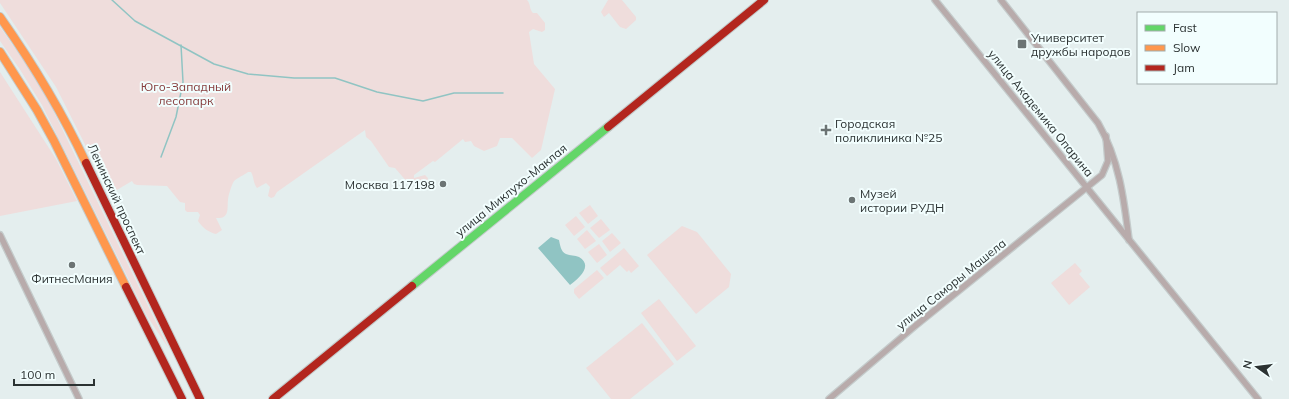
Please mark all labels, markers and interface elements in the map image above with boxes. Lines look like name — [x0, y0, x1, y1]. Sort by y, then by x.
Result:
legend — [1137, 12, 1277, 84]
text: Fast — [1173, 20, 1197, 35]
place label: Университет дружбы народов — [1030, 30, 1131, 59]
marker: Университет дружбы народов — [1016, 38, 1028, 50]
text: Slow — [1173, 40, 1201, 55]
street label: улица Академика Опарина — [985, 46, 1097, 180]
text: Jam — [1173, 60, 1195, 75]
park label: Юго-Западный лесопарк — [141, 79, 231, 108]
place label: Городская поликлиника №25 — [835, 116, 942, 145]
marker: Городская поликлиника №25 — [820, 124, 832, 136]
street label: улица Миклухо-Маклая — [452, 140, 570, 240]
street label: Ленинский проспект — [85, 141, 149, 257]
place label: Москва 117198 — [345, 177, 435, 192]
marker: Москва 117198 — [438, 179, 448, 189]
place label: Музей истории РУДН — [860, 186, 944, 215]
marker: Музей истории РУДН — [847, 195, 857, 205]
street label: улица Саморы Машела — [893, 235, 1009, 333]
marker: ФитнесМания — [67, 260, 77, 270]
place label: ФитнесМания — [31, 271, 113, 286]
north arrow — [1237, 347, 1277, 387]
text: N — [1239, 359, 1255, 370]
scale bar — [14, 361, 94, 387]
text: 100 m — [20, 367, 55, 382]

